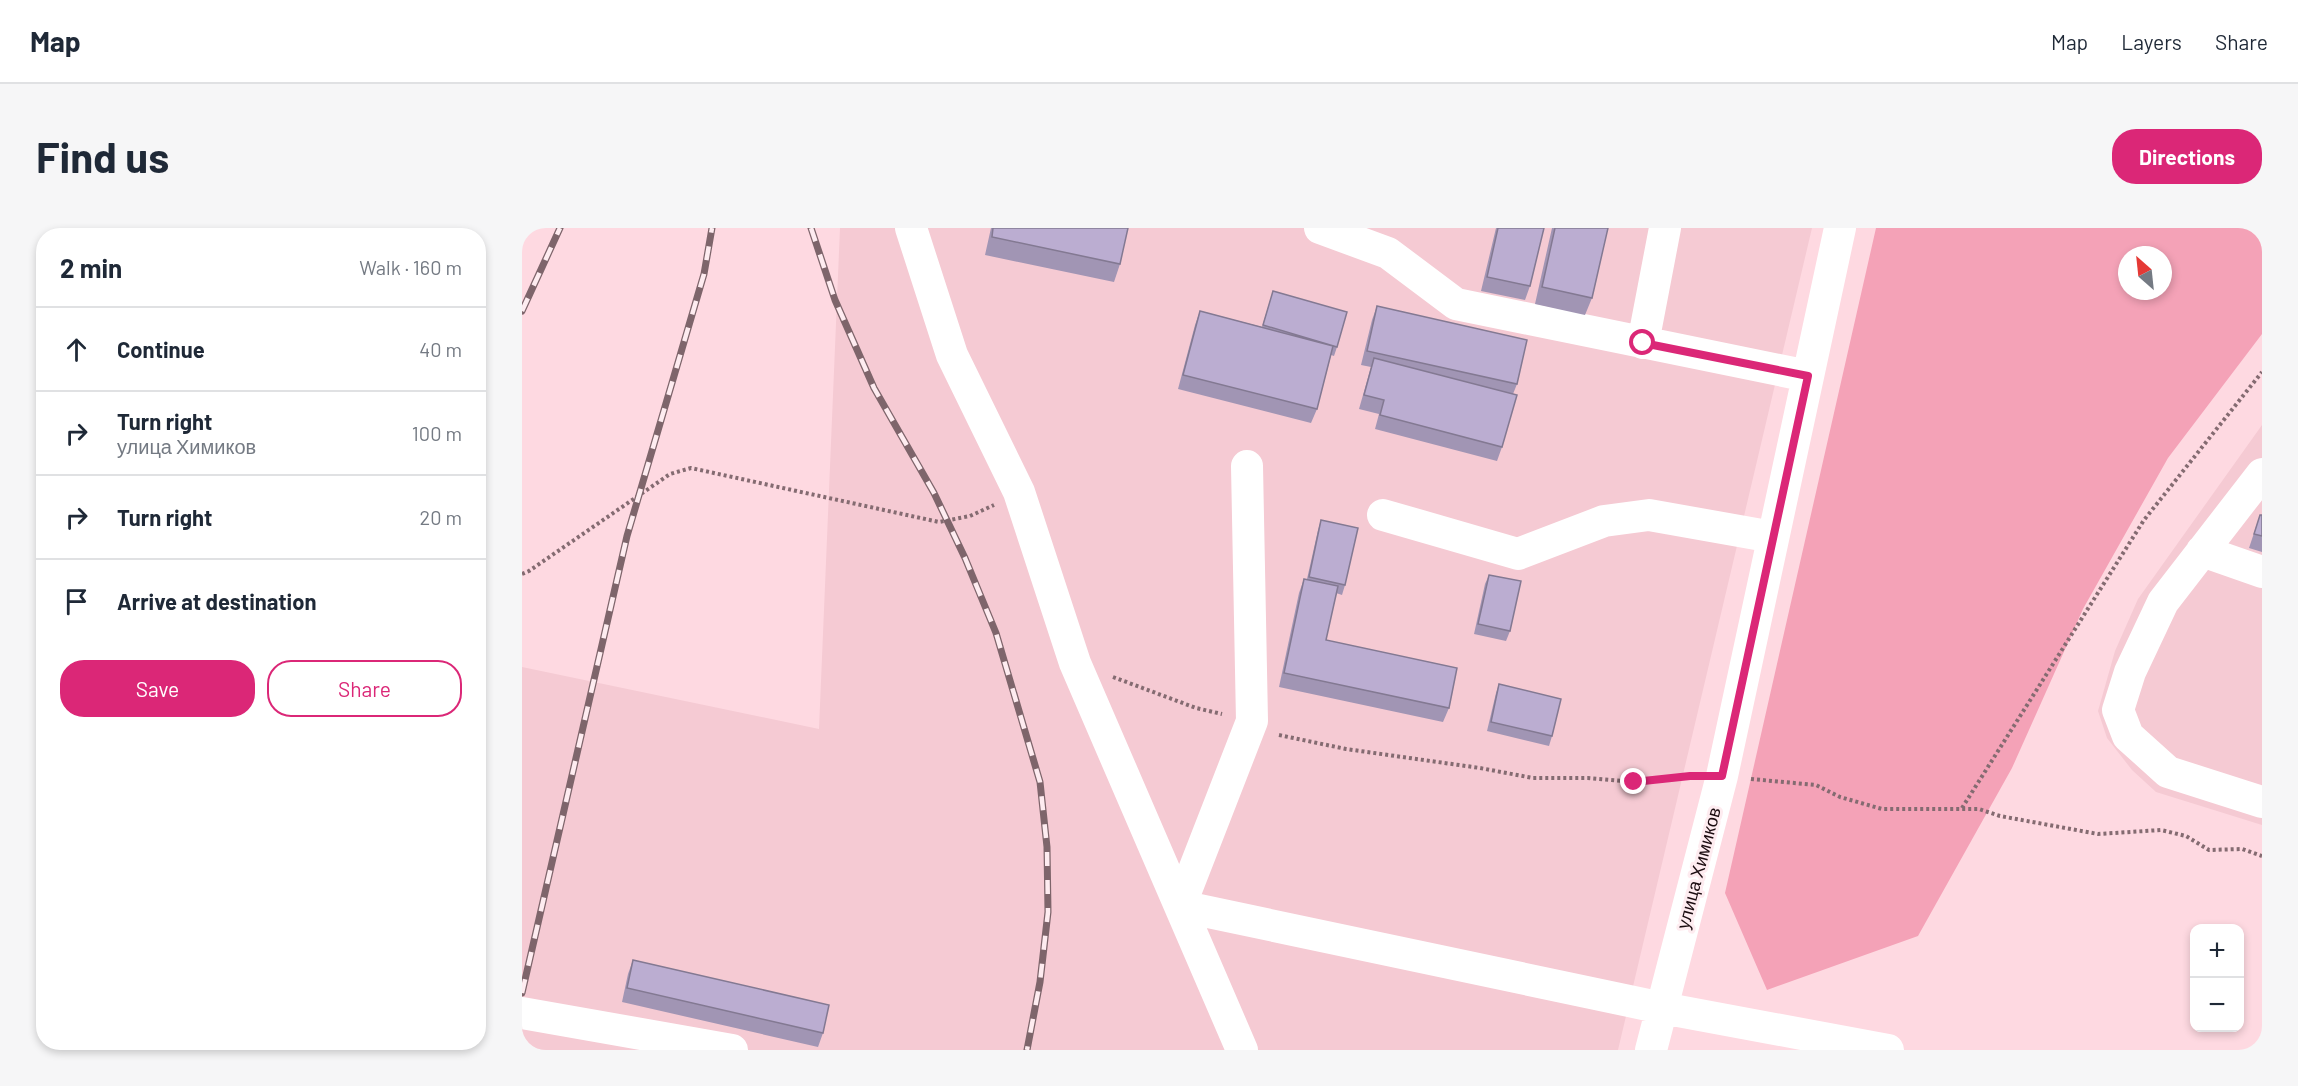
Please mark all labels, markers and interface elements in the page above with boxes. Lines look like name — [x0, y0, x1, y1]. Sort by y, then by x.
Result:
text: Map — [30, 24, 81, 58]
text: Map — [2051, 29, 2088, 54]
text: Layers — [2121, 29, 2182, 54]
text: Share — [2215, 29, 2268, 54]
button: Directions — [2112, 129, 2262, 184]
text: Find us — [36, 131, 169, 181]
north arrow — [2118, 246, 2172, 300]
text: 2 min — [60, 252, 122, 283]
text: Walk · 160 m — [359, 255, 462, 279]
route start — [1629, 329, 1655, 355]
icon: ahead — [60, 333, 93, 366]
text: Continue — [117, 336, 205, 362]
text: 40 m — [419, 337, 462, 361]
text: Turn right — [117, 408, 212, 434]
icon: right — [60, 417, 93, 450]
text: 100 m — [412, 421, 462, 445]
text: улица Химиков — [117, 434, 256, 458]
icon: right — [60, 501, 93, 534]
text: Turn right — [117, 504, 212, 530]
text: 20 m — [419, 505, 462, 529]
icon: arrive — [60, 585, 93, 618]
text: Arrive at destination — [117, 588, 316, 614]
button: Save — [60, 660, 255, 717]
button: Share — [267, 660, 462, 717]
route end — [1620, 768, 1646, 794]
street label: улица Химиков — [1671, 805, 1725, 931]
map controls — [2190, 924, 2244, 1032]
button: + — [2190, 924, 2244, 978]
button: − — [2190, 978, 2244, 1032]

